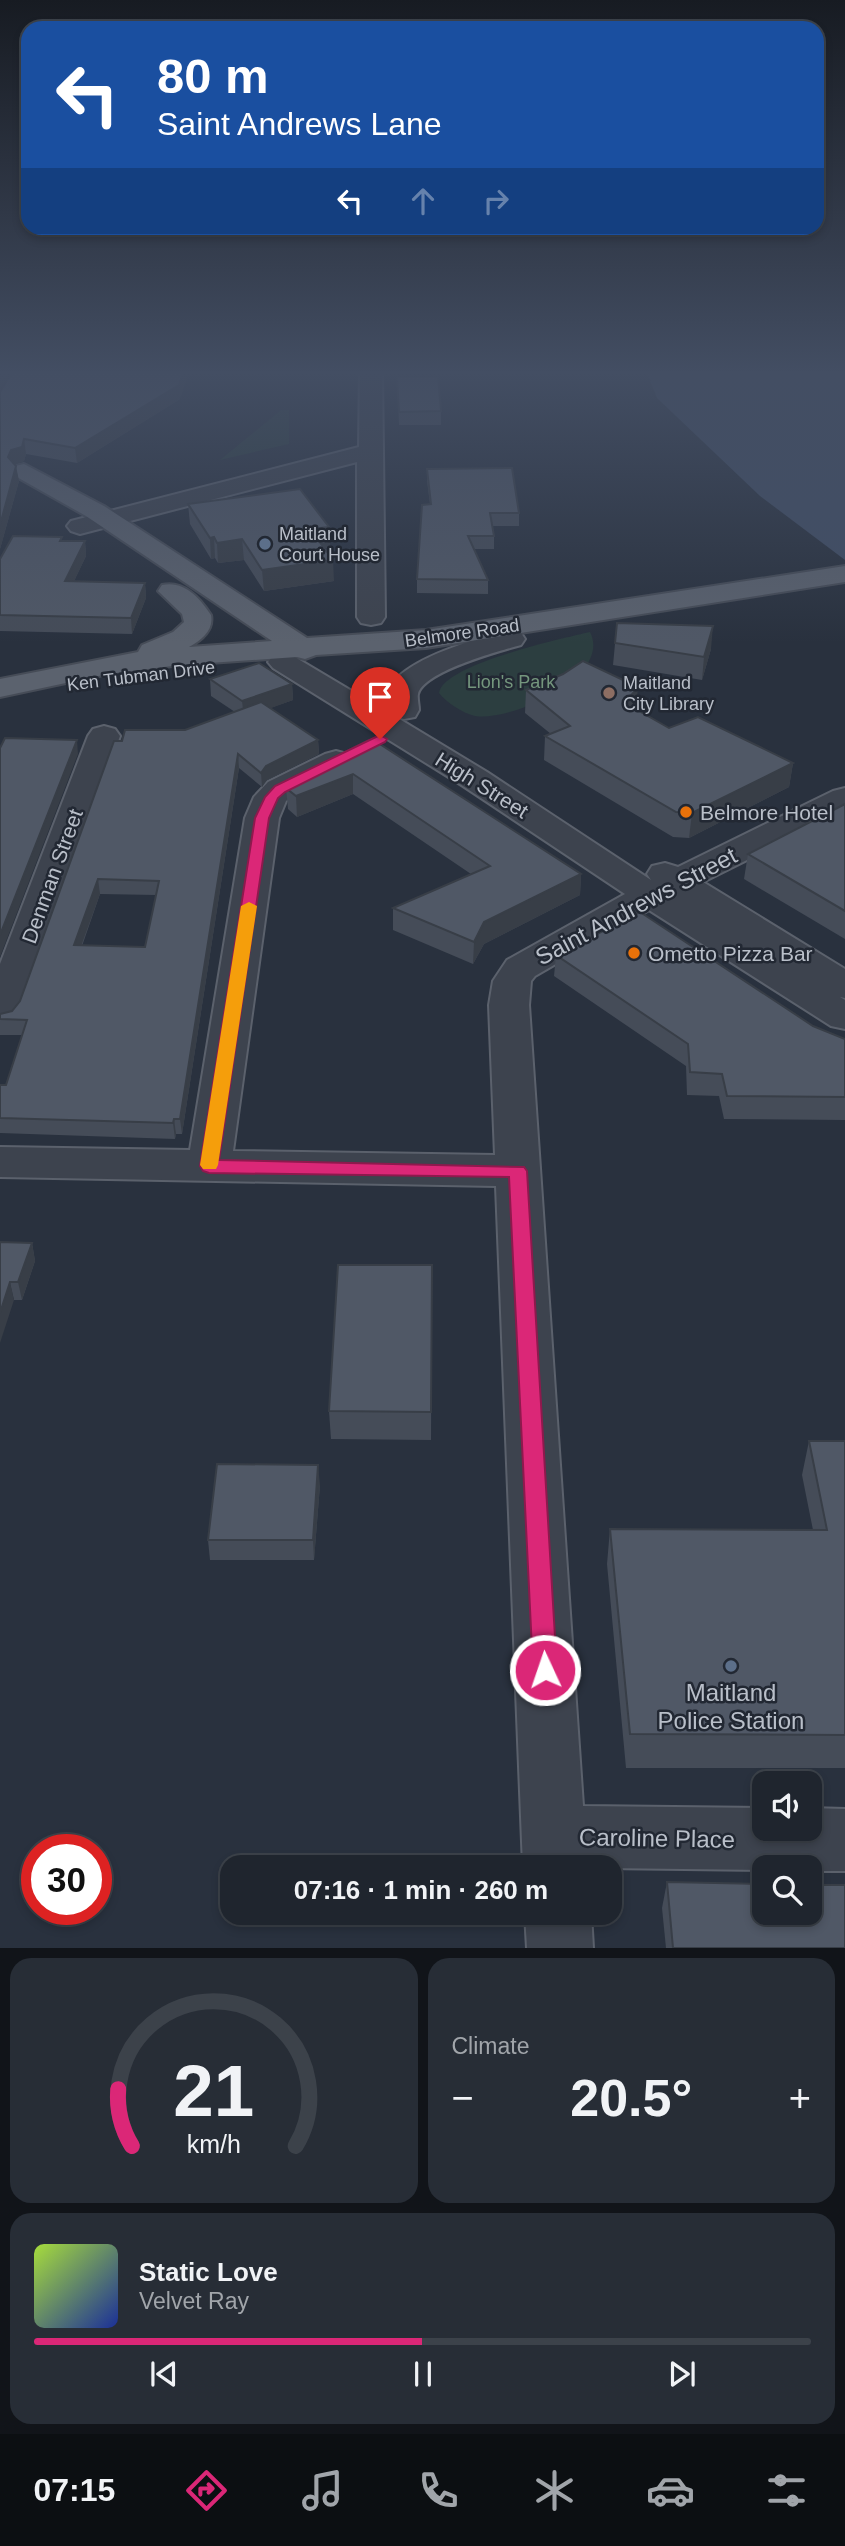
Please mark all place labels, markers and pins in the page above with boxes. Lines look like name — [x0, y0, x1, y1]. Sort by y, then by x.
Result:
place label: Maitland Court House — [279, 524, 380, 565]
marker: Maitland Court House — [257, 536, 273, 552]
pin — [350, 667, 410, 739]
place label: Maitland City Library — [623, 673, 714, 714]
marker: Maitland City Library — [601, 685, 617, 701]
place label: Belmore Hotel — [700, 801, 833, 824]
marker: Belmore Hotel — [678, 804, 694, 820]
place label: Ometto Pizza Bar — [648, 942, 813, 965]
marker: Ometto Pizza Bar — [626, 945, 642, 961]
marker: Maitland Police Station — [723, 1658, 739, 1674]
place label: Maitland Police Station — [658, 1679, 804, 1734]

